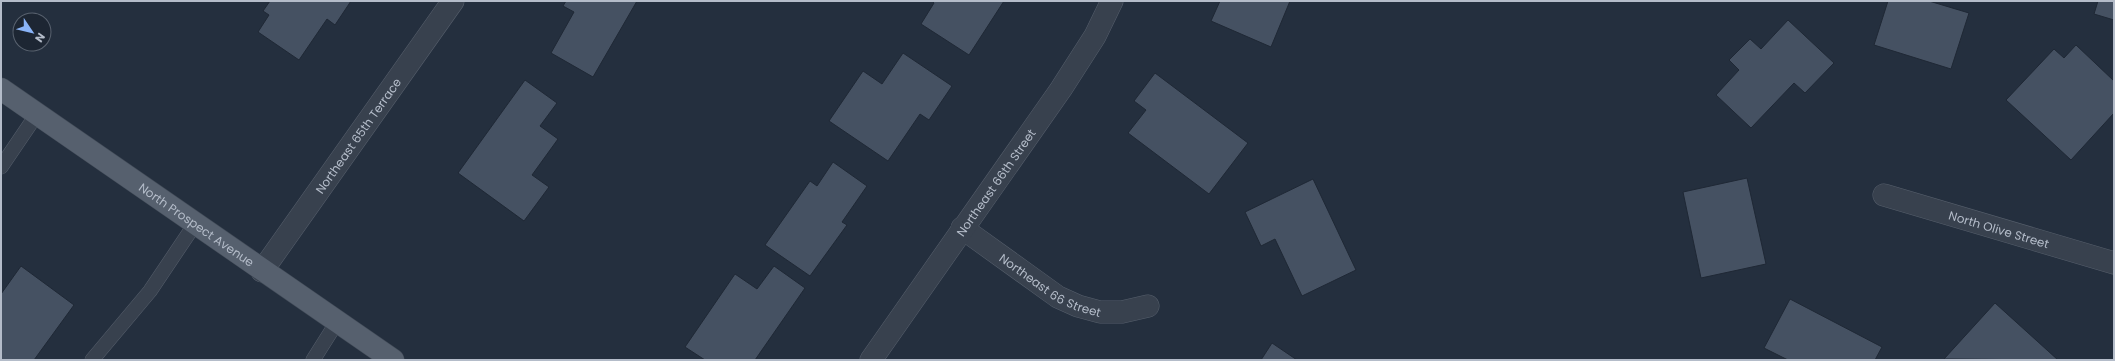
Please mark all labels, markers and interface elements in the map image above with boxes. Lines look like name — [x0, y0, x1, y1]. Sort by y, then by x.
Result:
north arrow — [12, 12, 52, 52]
text: N — [31, 30, 49, 46]
street label: Northeast 65th Terrace — [311, 74, 405, 197]
street label: Northeast 66th Street — [952, 125, 1039, 240]
street label: North Prospect Avenue — [136, 178, 258, 270]
street label: North Olive Street — [1947, 206, 2051, 252]
street label: Northeast 66 Street — [996, 249, 1103, 320]

